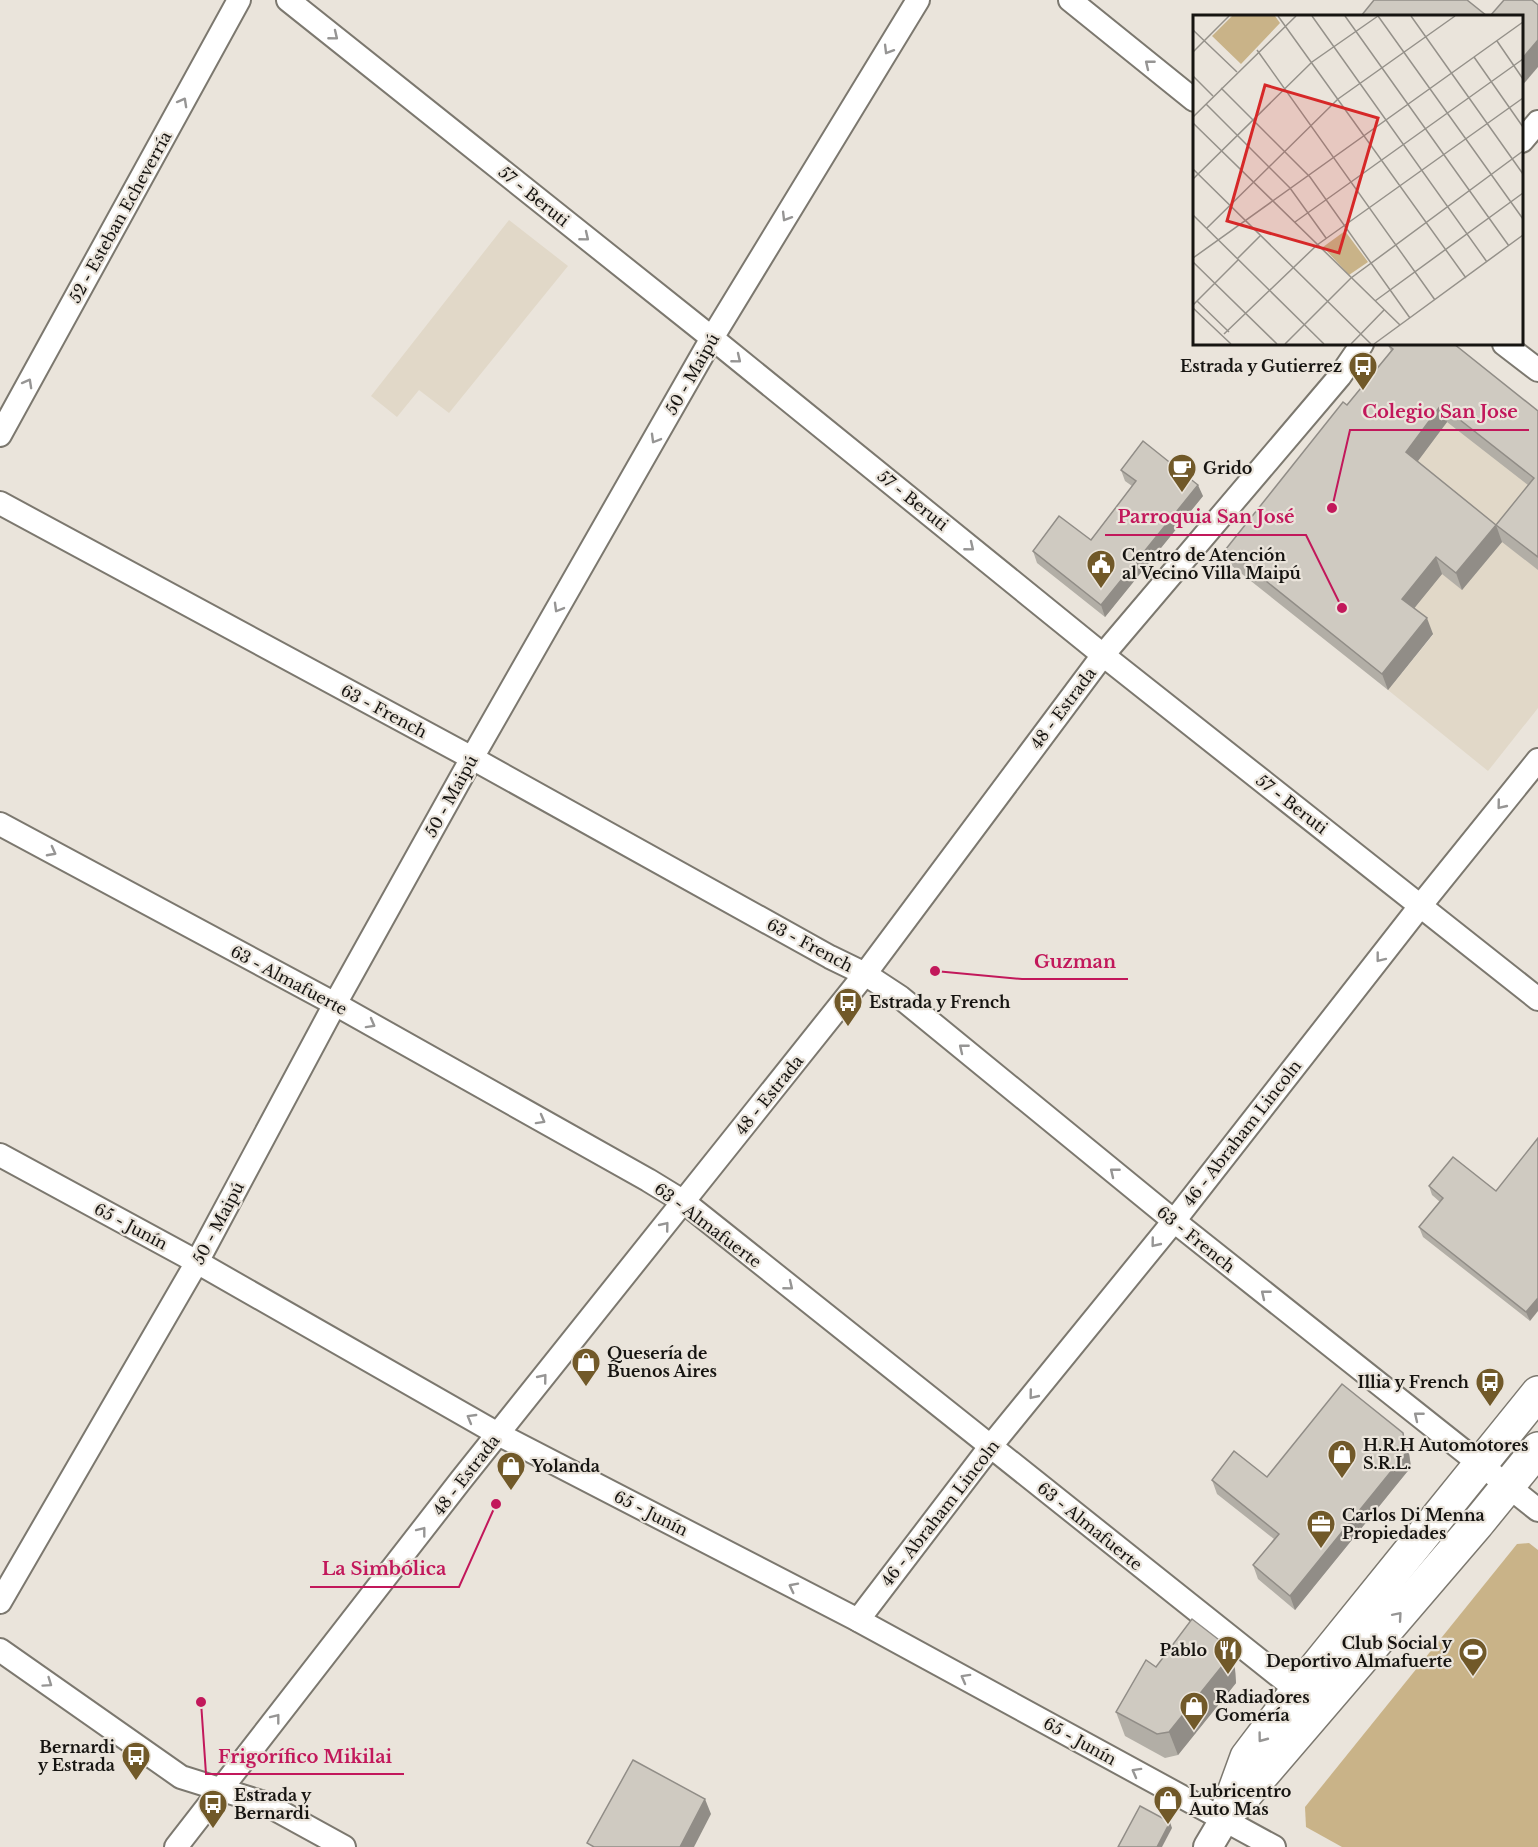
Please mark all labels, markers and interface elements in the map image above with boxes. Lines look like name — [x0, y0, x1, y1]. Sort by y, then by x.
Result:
inset map — [1193, 15, 1523, 345]
one-way arrow — [327, 29, 338, 40]
one-way arrow — [883, 44, 895, 54]
one-way arrow — [1145, 60, 1156, 71]
one-way arrow — [176, 98, 187, 108]
street label: 52 - Esteban Echeverría — [64, 128, 176, 306]
street label: 57 - Beruti — [495, 161, 574, 231]
one-way arrow — [782, 211, 794, 221]
one-way arrow — [578, 229, 589, 240]
street label: 50 - Maipú — [661, 330, 723, 418]
bus stop icon: Estrada y Gutierrez — [1347, 350, 1379, 392]
one-way arrow — [730, 351, 741, 362]
place label: Estrada y Gutierrez — [1180, 356, 1342, 376]
one-way arrow — [21, 379, 32, 390]
callout: Colegio San Jose — [1350, 394, 1529, 430]
text: Colegio San Jose — [1362, 401, 1518, 423]
one-way arrow — [651, 432, 662, 443]
cafe icon: Grido — [1166, 452, 1198, 494]
place label: Grido — [1203, 458, 1252, 478]
street label: 57 - Beruti — [874, 465, 953, 535]
callout: Parroquia San José — [1105, 499, 1306, 535]
text: Parroquia San José — [1117, 506, 1295, 528]
one-way arrow — [963, 540, 974, 551]
place label: Centro de Atención al Vecino Villa Maipú — [1122, 545, 1302, 583]
public building icon: Centro de Atención al Vecino Villa Maipú — [1085, 548, 1117, 590]
one-way arrow — [554, 602, 565, 612]
street label: 48 - Estrada — [1026, 663, 1100, 753]
street label: 63 - French — [338, 680, 430, 742]
street label: 50 - Maipú — [420, 751, 482, 840]
street label: 57 - Beruti — [1252, 770, 1332, 838]
one-way arrow — [1498, 799, 1509, 810]
one-way arrow — [45, 845, 56, 856]
street label: 63 - French — [764, 914, 856, 976]
street label: 63 - Almafuerte — [227, 941, 351, 1019]
callout: Guzman — [1022, 943, 1128, 979]
text: Guzman — [1034, 951, 1116, 973]
one-way arrow — [1376, 951, 1387, 962]
bus stop icon: Estrada y French — [832, 986, 864, 1028]
place label: Estrada y French — [869, 992, 1011, 1012]
one-way arrow — [365, 1017, 375, 1028]
one-way arrow — [958, 1045, 969, 1056]
street label: 48 - Estrada — [731, 1051, 807, 1139]
street label: 46 - Abraham Lincoln — [1179, 1056, 1305, 1210]
one-way arrow — [535, 1113, 545, 1124]
one-way arrow — [1109, 1168, 1120, 1179]
street label: 50 - Maipú — [188, 1178, 248, 1268]
street label: 63 - Almafuerte — [650, 1178, 766, 1272]
street label: 65 - Junín — [91, 1198, 171, 1254]
street label: 63 - French — [1153, 1201, 1239, 1277]
one-way arrow — [658, 1222, 669, 1233]
one-way arrow — [1152, 1236, 1163, 1247]
one-way arrow — [782, 1279, 793, 1290]
one-way arrow — [1261, 1291, 1272, 1302]
place label: Quesería de Buenos Aires — [607, 1343, 717, 1381]
shop icon: Quesería de Buenos Aires — [570, 1346, 602, 1388]
bus stop icon: Illia y French — [1474, 1366, 1506, 1408]
place label: Illia y French — [1358, 1372, 1470, 1392]
one-way arrow — [536, 1374, 547, 1385]
one-way arrow — [1029, 1388, 1040, 1399]
one-way arrow — [1414, 1412, 1425, 1423]
one-way arrow — [467, 1414, 477, 1426]
street label: 48 - Estrada — [428, 1431, 504, 1519]
place label: H.R.H Automotores S.R.L. — [1363, 1435, 1529, 1473]
street label: 46 - Abraham Lincoln — [877, 1436, 1003, 1590]
shop icon: H.R.H Automotores S.R.L. — [1326, 1438, 1358, 1480]
shop icon: Yolanda — [495, 1450, 527, 1492]
place label: Yolanda — [531, 1456, 600, 1476]
street label: 63 - Almafuerte — [1034, 1478, 1146, 1574]
street label: 65 - Junín — [611, 1486, 691, 1540]
place label: Carlos Di Menna Propiedades — [1342, 1505, 1485, 1543]
office icon: Carlos Di Menna Propiedades — [1305, 1508, 1337, 1550]
one-way arrow — [414, 1526, 425, 1537]
callout: La Simbólica — [310, 1551, 459, 1587]
text: La Simbólica — [322, 1558, 447, 1580]
one-way arrow — [788, 1582, 799, 1594]
one-way arrow — [1391, 1612, 1402, 1623]
place label: Club Social y Deportivo Almafuerte — [1266, 1633, 1453, 1671]
restaurant icon: Pablo — [1212, 1634, 1244, 1676]
sports icon: Club Social y Deportivo Almafuerte — [1457, 1636, 1489, 1678]
place label: Pablo — [1159, 1640, 1207, 1660]
one-way arrow — [961, 1674, 971, 1685]
one-way arrow — [41, 1676, 52, 1687]
place label: Radiadores Gomería — [1215, 1687, 1310, 1725]
shop icon: Radiadores Gomería — [1178, 1690, 1210, 1732]
one-way arrow — [269, 1713, 280, 1724]
street label: 65 - Junín — [1040, 1713, 1120, 1769]
one-way arrow — [1258, 1731, 1269, 1742]
place label: Bernardi y Estrada — [38, 1737, 115, 1775]
callout: Frigorífico Mikilai — [206, 1738, 404, 1774]
bus stop icon: Bernardi y Estrada — [120, 1740, 152, 1782]
text: Frigorífico Mikilai — [218, 1746, 393, 1768]
one-way arrow — [1132, 1768, 1142, 1779]
place label: Lubricentro Auto Mas — [1188, 1781, 1291, 1819]
shop icon: Lubricentro Auto Mas — [1152, 1784, 1184, 1826]
place label: Estrada y Bernardi — [234, 1785, 312, 1823]
bus stop icon: Estrada y Bernardi — [197, 1788, 229, 1830]

